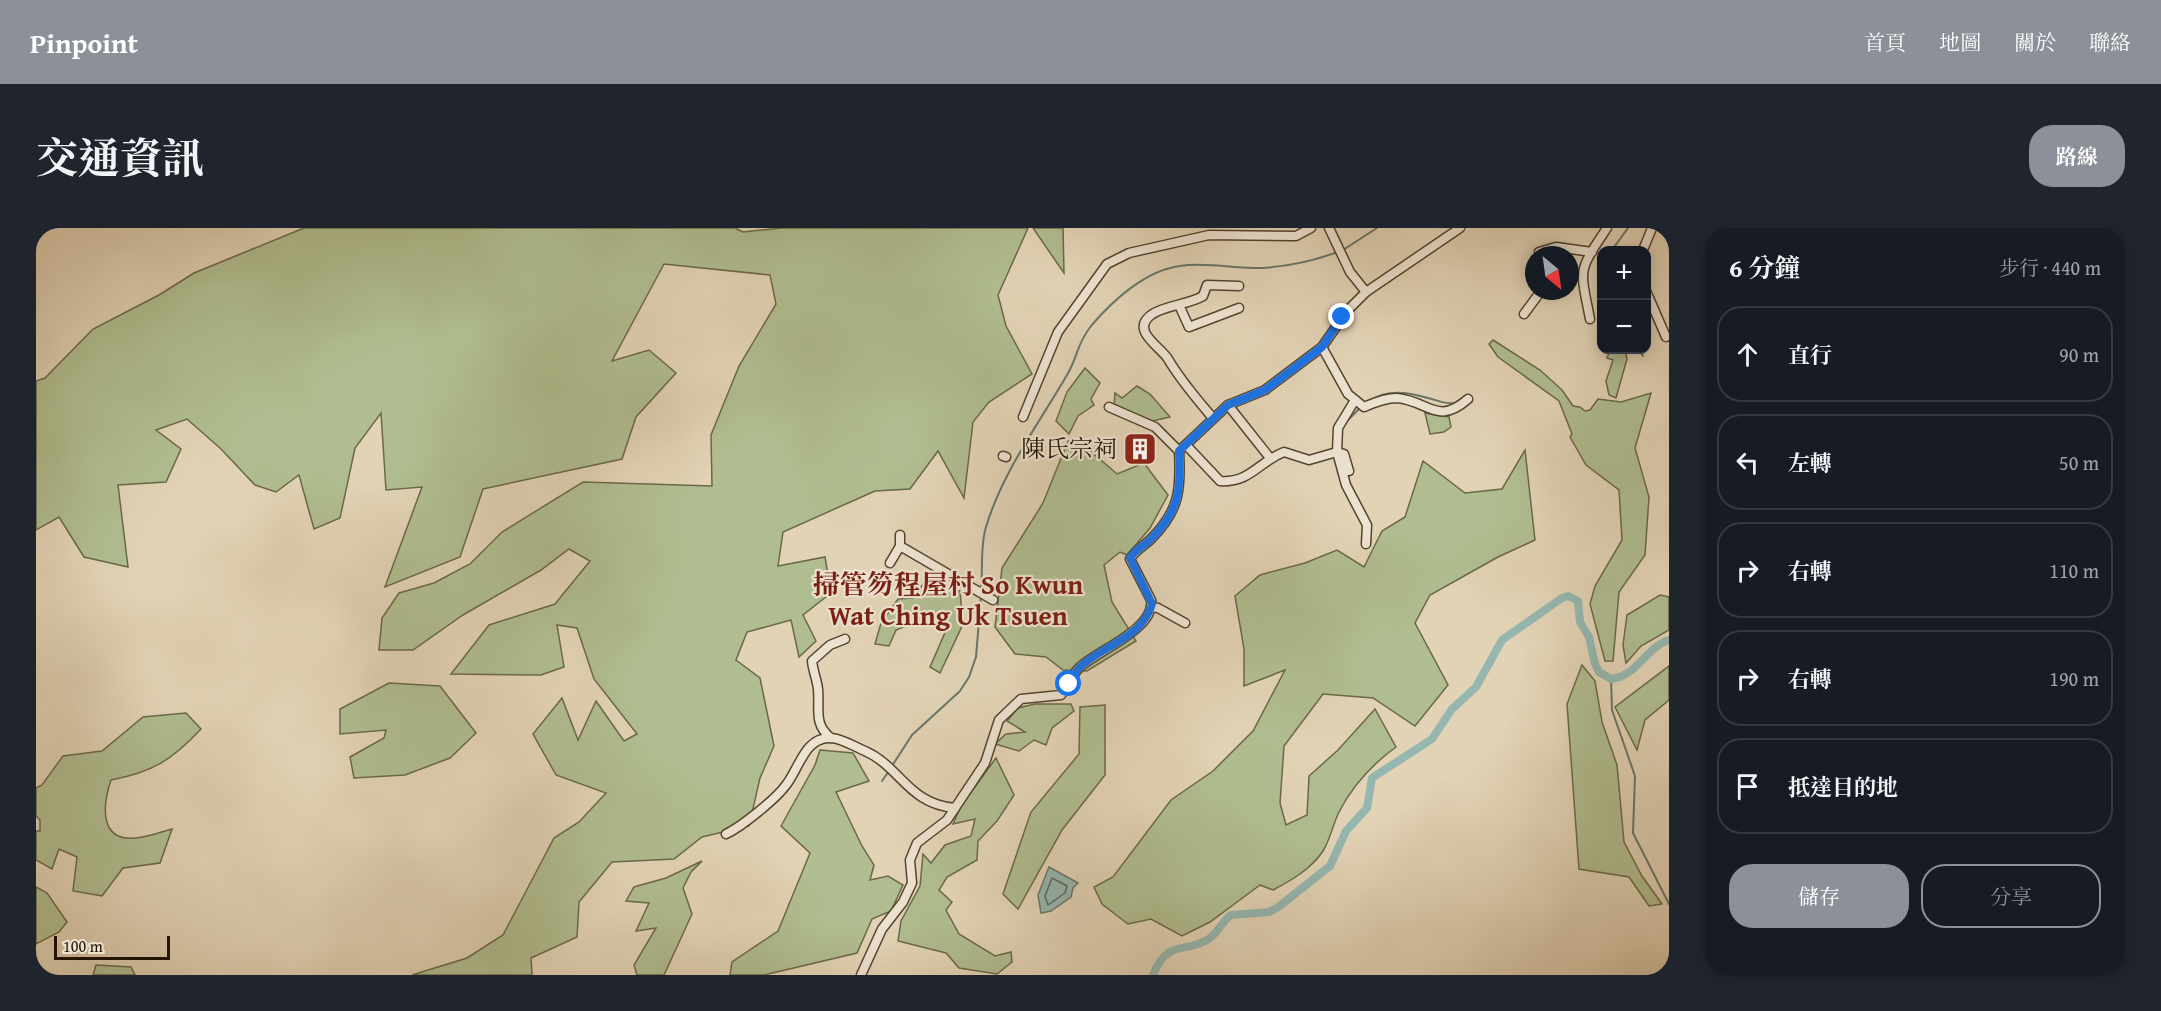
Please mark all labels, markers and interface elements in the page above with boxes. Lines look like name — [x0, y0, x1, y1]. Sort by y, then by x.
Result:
text: Pinpoint — [30, 22, 138, 63]
text: 首頁 — [1864, 27, 1906, 58]
text: 地圖 — [1939, 27, 1981, 58]
text: 關於 — [2014, 27, 2056, 58]
text: 聯絡 — [2089, 27, 2131, 58]
button: 路線 — [2029, 125, 2125, 187]
text: 交通資訊 — [36, 127, 204, 188]
north arrow — [1525, 246, 1579, 300]
map controls — [1597, 246, 1651, 354]
button: + — [1597, 246, 1651, 300]
text: 6 分鐘 — [1729, 248, 1800, 287]
text: 步行 · 440 m — [1999, 253, 2101, 282]
button: − — [1597, 300, 1651, 354]
route end — [1328, 303, 1354, 329]
icon: ahead — [1731, 338, 1764, 371]
text: 直行 — [1788, 339, 1832, 371]
text: 90 m — [2059, 340, 2099, 369]
place label: 陳氏宗祠 — [1021, 431, 1117, 466]
building icon: 陳氏宗祠 — [1122, 431, 1158, 467]
icon: left — [1731, 446, 1764, 479]
text: 左轉 — [1788, 447, 1832, 479]
text: 50 m — [2059, 448, 2099, 477]
icon: right — [1731, 554, 1764, 587]
text: 右轉 — [1788, 555, 1832, 587]
text: 110 m — [2049, 556, 2099, 585]
district label: 掃管笏程屋村 So Kwun Wat Ching Uk Tsuen — [813, 564, 1083, 635]
icon: right — [1731, 662, 1764, 695]
text: 右轉 — [1788, 663, 1832, 695]
text: 190 m — [2049, 664, 2099, 693]
route start — [1055, 670, 1081, 696]
icon: arrive — [1731, 770, 1764, 803]
text: 抵達目的地 — [1788, 771, 1898, 803]
button: 儲存 — [1729, 864, 1909, 928]
button: 分享 — [1921, 864, 2101, 928]
scale bar — [54, 933, 170, 960]
text: 100 m — [63, 934, 103, 958]

